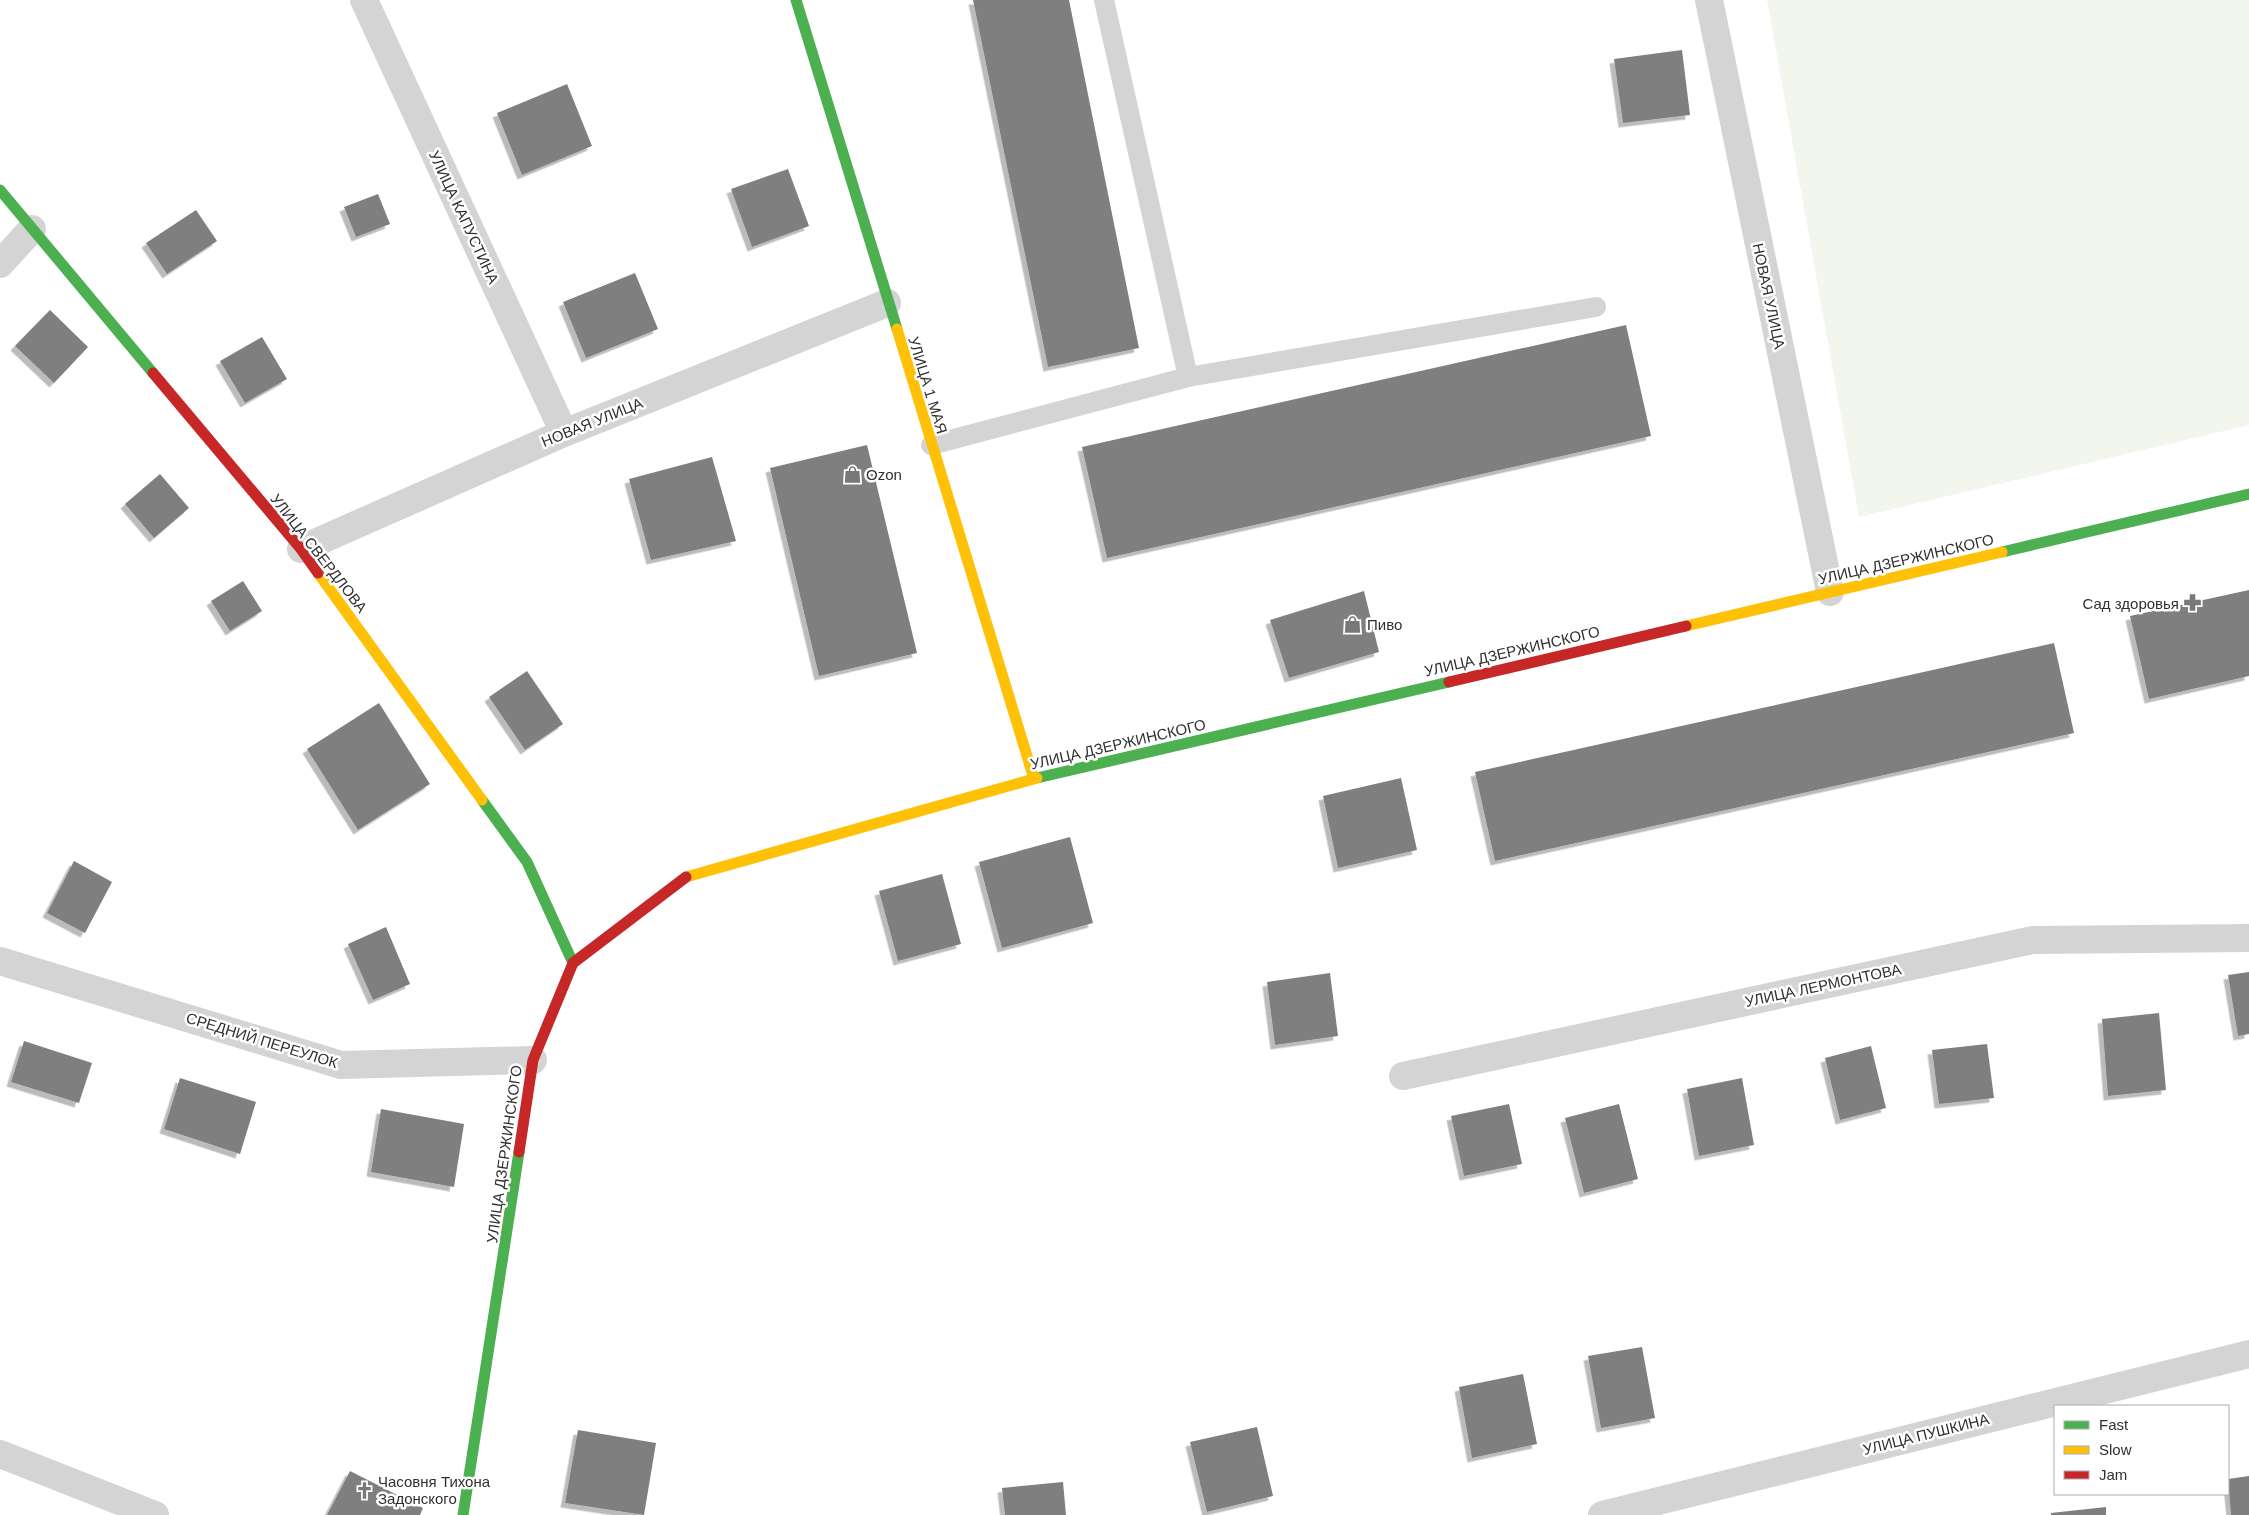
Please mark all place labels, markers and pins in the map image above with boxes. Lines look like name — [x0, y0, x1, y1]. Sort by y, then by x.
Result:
shop icon: Ozon — [842, 464, 862, 484]
place label: Ozon — [866, 466, 902, 483]
pharmacy icon: Сад здоровья — [2183, 593, 2203, 613]
place label: Сад здоровья — [2083, 595, 2179, 612]
shop icon: Пиво — [1343, 614, 1363, 634]
place label: Пиво — [1367, 616, 1402, 633]
place label: Часовня Тихона Задонского — [378, 1473, 491, 1507]
church icon: Часовня Тихона Задонского — [354, 1480, 374, 1500]

